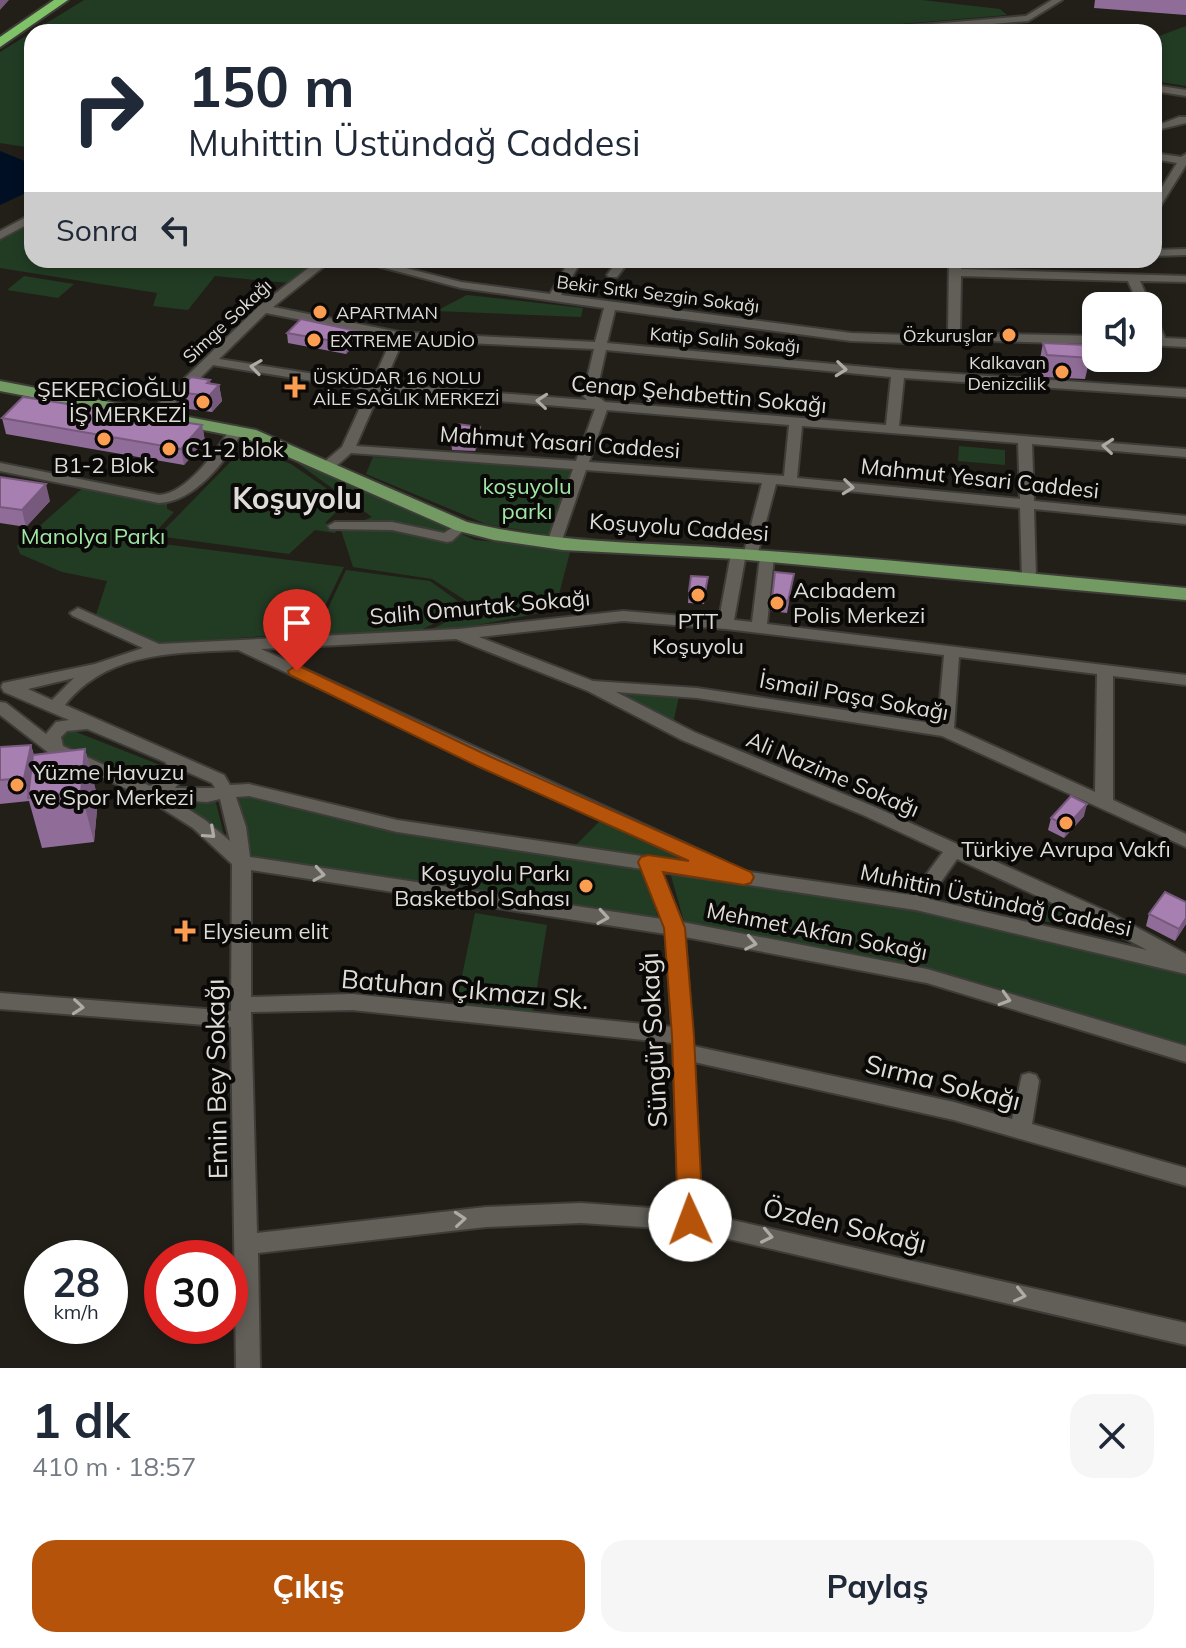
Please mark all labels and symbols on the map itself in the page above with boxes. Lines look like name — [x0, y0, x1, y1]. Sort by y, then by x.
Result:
street label: Bekir Sıtkı Sezgin Sokağı — [555, 270, 761, 318]
street label: Simge Sokağı — [178, 274, 276, 368]
place label: APARTMAN — [336, 301, 438, 324]
marker: APARTMAN — [311, 303, 329, 321]
street label: Katip Salih Sokağı — [649, 322, 801, 358]
place label: Özkuruşlar — [903, 324, 993, 347]
marker: Özkuruşlar — [1000, 326, 1018, 344]
place label: EXTREME AUDİO — [330, 329, 475, 352]
marker: EXTREME AUDİO — [305, 331, 323, 349]
place label: Kalkavan Denizcilik — [967, 351, 1047, 395]
one-way arrow — [250, 359, 263, 376]
one-way arrow — [835, 360, 848, 377]
marker: Kalkavan Denizcilik — [1053, 363, 1071, 381]
place label: ÜSKÜDAR 16 NOLU AİLE SAĞLIK MERKEZİ — [313, 366, 500, 410]
street label: Cenap Şehabettin Sokağı — [570, 369, 828, 419]
place label: ŞEKERCİOĞLU İŞ MERKEZİ — [37, 375, 187, 428]
marker: ÜSKÜDAR 16 NOLU AİLE SAĞLIK MERKEZİ — [284, 376, 306, 398]
marker: ŞEKERCİOĞLU İŞ MERKEZİ — [194, 393, 212, 411]
one-way arrow — [535, 393, 548, 410]
street label: Mahmut Yasari Caddesi — [439, 420, 681, 464]
marker: B1-2 Blok — [95, 430, 113, 448]
place label: C1-2 blok — [185, 435, 285, 463]
one-way arrow — [1101, 438, 1114, 455]
marker: C1-2 blok — [160, 440, 178, 458]
place label: B1-2 Blok — [54, 451, 155, 479]
street label: Mahmut Yesari Caddesi — [859, 452, 1101, 504]
park label: koşuyolu parkı — [482, 472, 572, 525]
one-way arrow — [841, 478, 854, 495]
district label: Koşuyolu — [232, 479, 362, 517]
street label: Koşuyolu Caddesi — [588, 507, 770, 547]
park label: Manolya Parkı — [21, 522, 165, 550]
place label: Acıbadem Polis Merkezi — [793, 576, 925, 629]
street label: Salih Omurtak Sokağı — [369, 583, 591, 631]
marker: PTT Koşuyolu — [689, 586, 707, 604]
pin — [263, 589, 331, 671]
marker: Acıbadem Polis Merkezi — [768, 594, 786, 612]
place label: PTT Koşuyolu — [652, 607, 744, 660]
street label: İsmail Paşa Sokağı — [757, 666, 951, 726]
street label: Ali Nazime Sokağı — [742, 725, 924, 823]
place label: Yüzme Havuzu ve Spor Merkezi — [32, 758, 194, 811]
marker: Yüzme Havuzu ve Spor Merkezi — [8, 776, 26, 794]
marker: Türkiye Avrupa Vakfı — [1057, 814, 1075, 832]
one-way arrow — [200, 824, 215, 838]
place label: Türkiye Avrupa Vakfı — [961, 835, 1171, 863]
street label: Muhittin Üstündağ Caddesi — [858, 858, 1134, 942]
place label: Koşuyolu Parkı Basketbol Sahası — [394, 859, 570, 912]
one-way arrow — [312, 865, 325, 882]
marker: Koşuyolu Parkı Basketbol Sahası — [577, 877, 595, 895]
street label: Mehmet Akfan Sokağı — [704, 896, 930, 966]
one-way arrow — [597, 908, 610, 925]
place label: Elysieum elit — [203, 917, 329, 945]
marker: Elysieum elit — [174, 920, 196, 942]
one-way arrow — [745, 933, 758, 950]
street label: Süngür Sokağı — [632, 952, 674, 1128]
street label: Batuhan Çıkmazı Sk. — [340, 962, 590, 1016]
street label: Emin Bey Sokağı — [198, 979, 234, 1179]
one-way arrow — [997, 990, 1011, 1006]
one-way arrow — [72, 998, 85, 1015]
street label: Sırma Sokağı — [862, 1047, 1024, 1117]
position arrow — [648, 1178, 732, 1262]
street label: Özden Sokağı — [760, 1190, 930, 1260]
one-way arrow — [454, 1211, 467, 1228]
one-way arrow — [759, 1227, 773, 1244]
speed limit sign: 30 — [144, 1240, 248, 1344]
one-way arrow — [1013, 1285, 1026, 1302]

